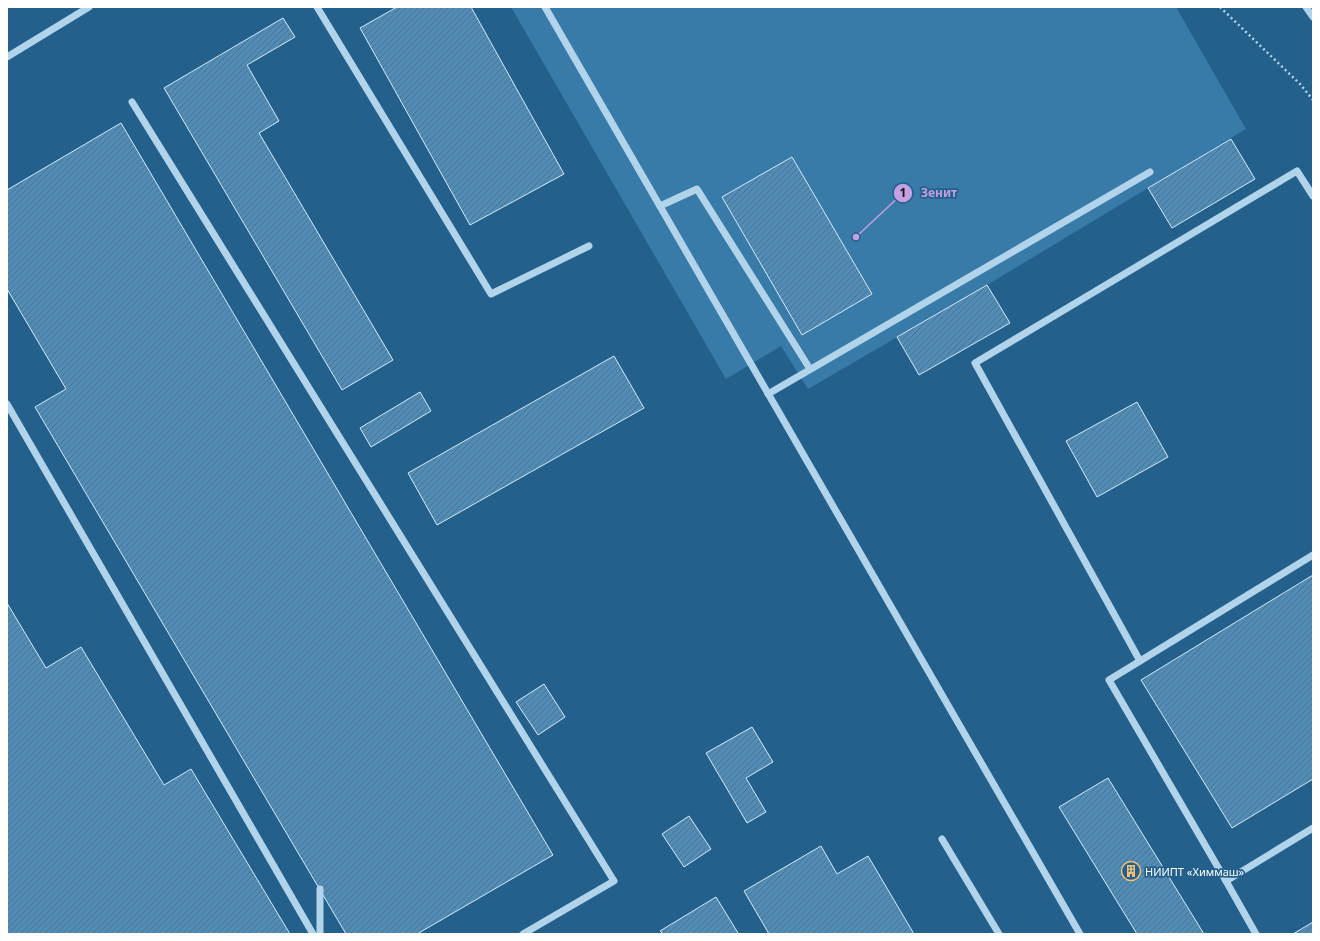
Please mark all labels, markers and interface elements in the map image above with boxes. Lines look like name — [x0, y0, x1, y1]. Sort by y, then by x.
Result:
callout: Зенит — [893, 181, 965, 205]
text: 1 — [900, 184, 906, 201]
text: Зенит — [921, 184, 957, 201]
building icon: НИИПТ «Химмаш» — [1120, 860, 1142, 882]
place label: НИИПТ «Химмаш» — [1145, 864, 1245, 879]

